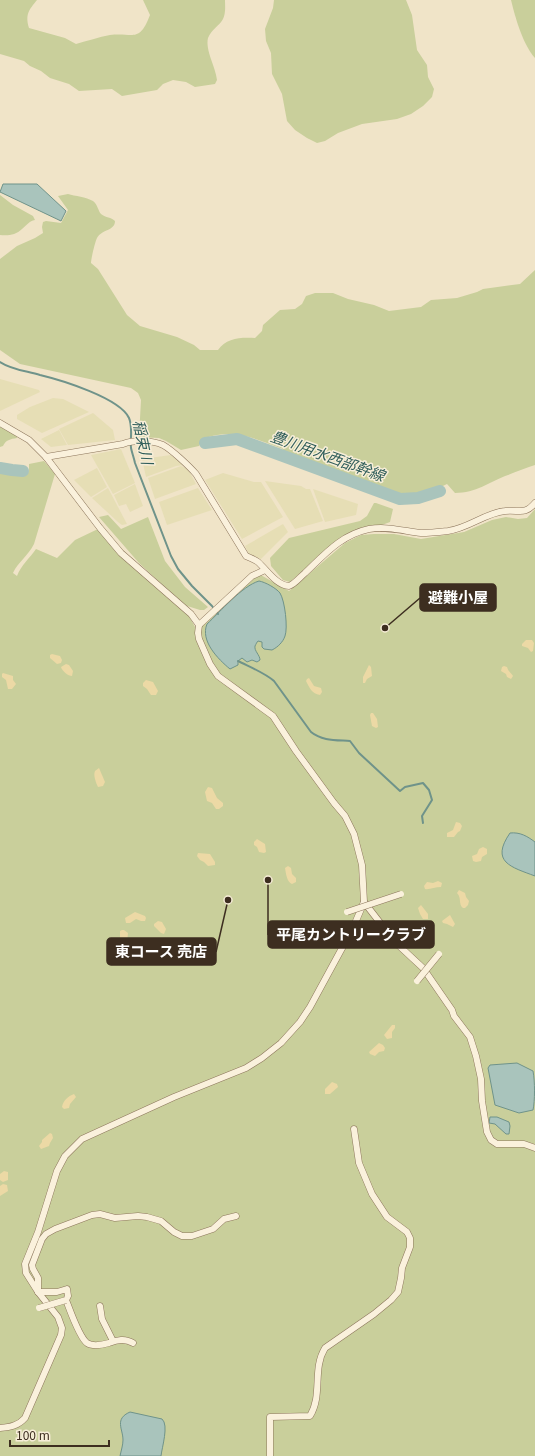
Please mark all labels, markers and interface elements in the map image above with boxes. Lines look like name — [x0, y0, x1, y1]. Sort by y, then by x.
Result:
water label: 稲束川 — [129, 418, 159, 468]
water label: 豊川用水西部幹線 — [268, 425, 390, 486]
callout: 避難小屋 — [420, 584, 496, 611]
text: 避難小屋 — [428, 586, 488, 607]
callout: 平尾カントリークラブ — [268, 921, 434, 948]
text: 平尾カントリークラブ — [276, 923, 426, 944]
callout: 東コース 売店 — [107, 938, 216, 965]
text: 東コース 売店 — [115, 940, 207, 961]
scale bar — [10, 1422, 109, 1448]
text: 100 m — [16, 1426, 50, 1443]

